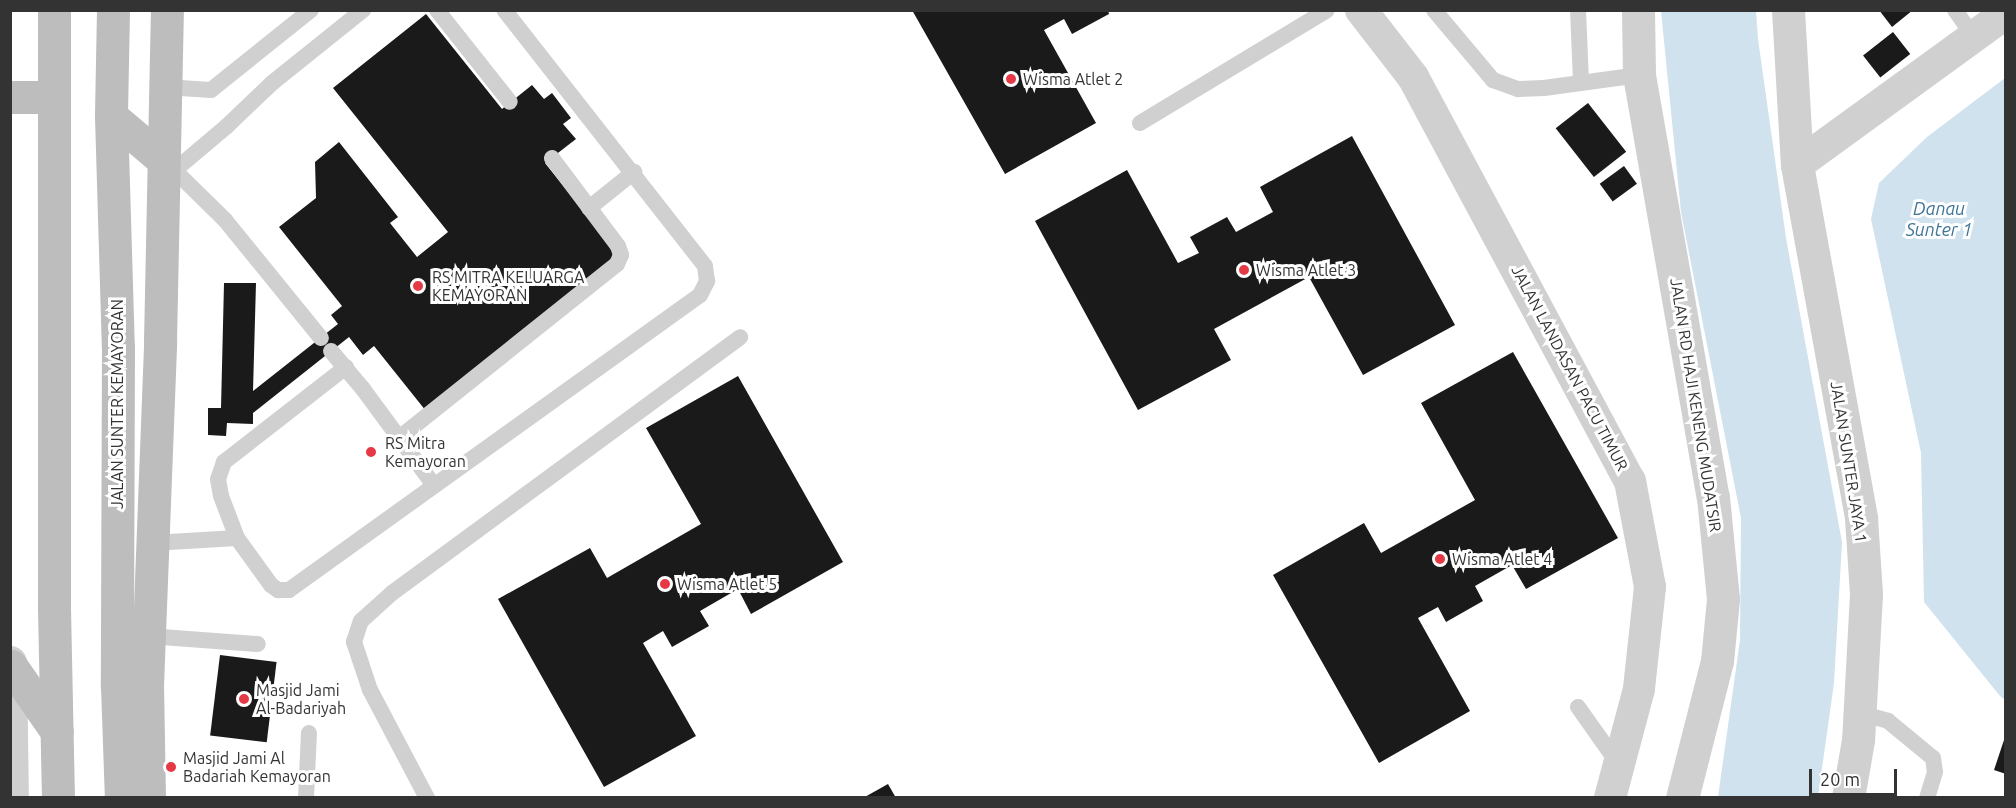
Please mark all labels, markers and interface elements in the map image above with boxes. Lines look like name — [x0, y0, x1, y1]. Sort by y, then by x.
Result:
place label: Wisma Atlet 2 — [1023, 69, 1123, 89]
marker: Wisma Atlet 2 — [1004, 72, 1018, 86]
water label: Danau Sunter 1 — [1906, 198, 1972, 240]
place label: Wisma Atlet 3 — [1256, 260, 1356, 280]
street label: JALAN LANDASAN PACU TIMUR — [1508, 262, 1632, 474]
marker: Wisma Atlet 3 — [1237, 263, 1251, 277]
place label: RS MITRA KELUARGA KEMAYORAN — [432, 267, 584, 305]
marker: RS MITRA KELUARGA KEMAYORAN — [409, 277, 427, 295]
street label: JALAN RD HAJI KENENG MUDATSIR — [1666, 277, 1726, 533]
street label: JALAN SUNTER KEMAYORAN — [107, 299, 127, 509]
street label: JALAN SUNTER JAYA 1 — [1827, 380, 1871, 544]
place label: RS Mitra Kemayoran — [385, 433, 466, 471]
marker: RS Mitra Kemayoran — [362, 443, 380, 461]
place label: Wisma Atlet 4 — [1452, 549, 1552, 569]
marker: Wisma Atlet 4 — [1433, 552, 1447, 566]
place label: Wisma Atlet 5 — [677, 574, 777, 594]
marker: Wisma Atlet 5 — [658, 577, 672, 591]
place label: Masjid Jami Al-Badariyah — [256, 680, 346, 718]
marker: Masjid Jami Al-Badariyah — [237, 692, 251, 706]
place label: Masjid Jami Al Badariah Kemayoran — [183, 748, 331, 786]
scale bar — [1812, 757, 1900, 795]
marker: Masjid Jami Al Badariah Kemayoran — [164, 760, 178, 774]
text: 20 m — [1820, 769, 1860, 789]

